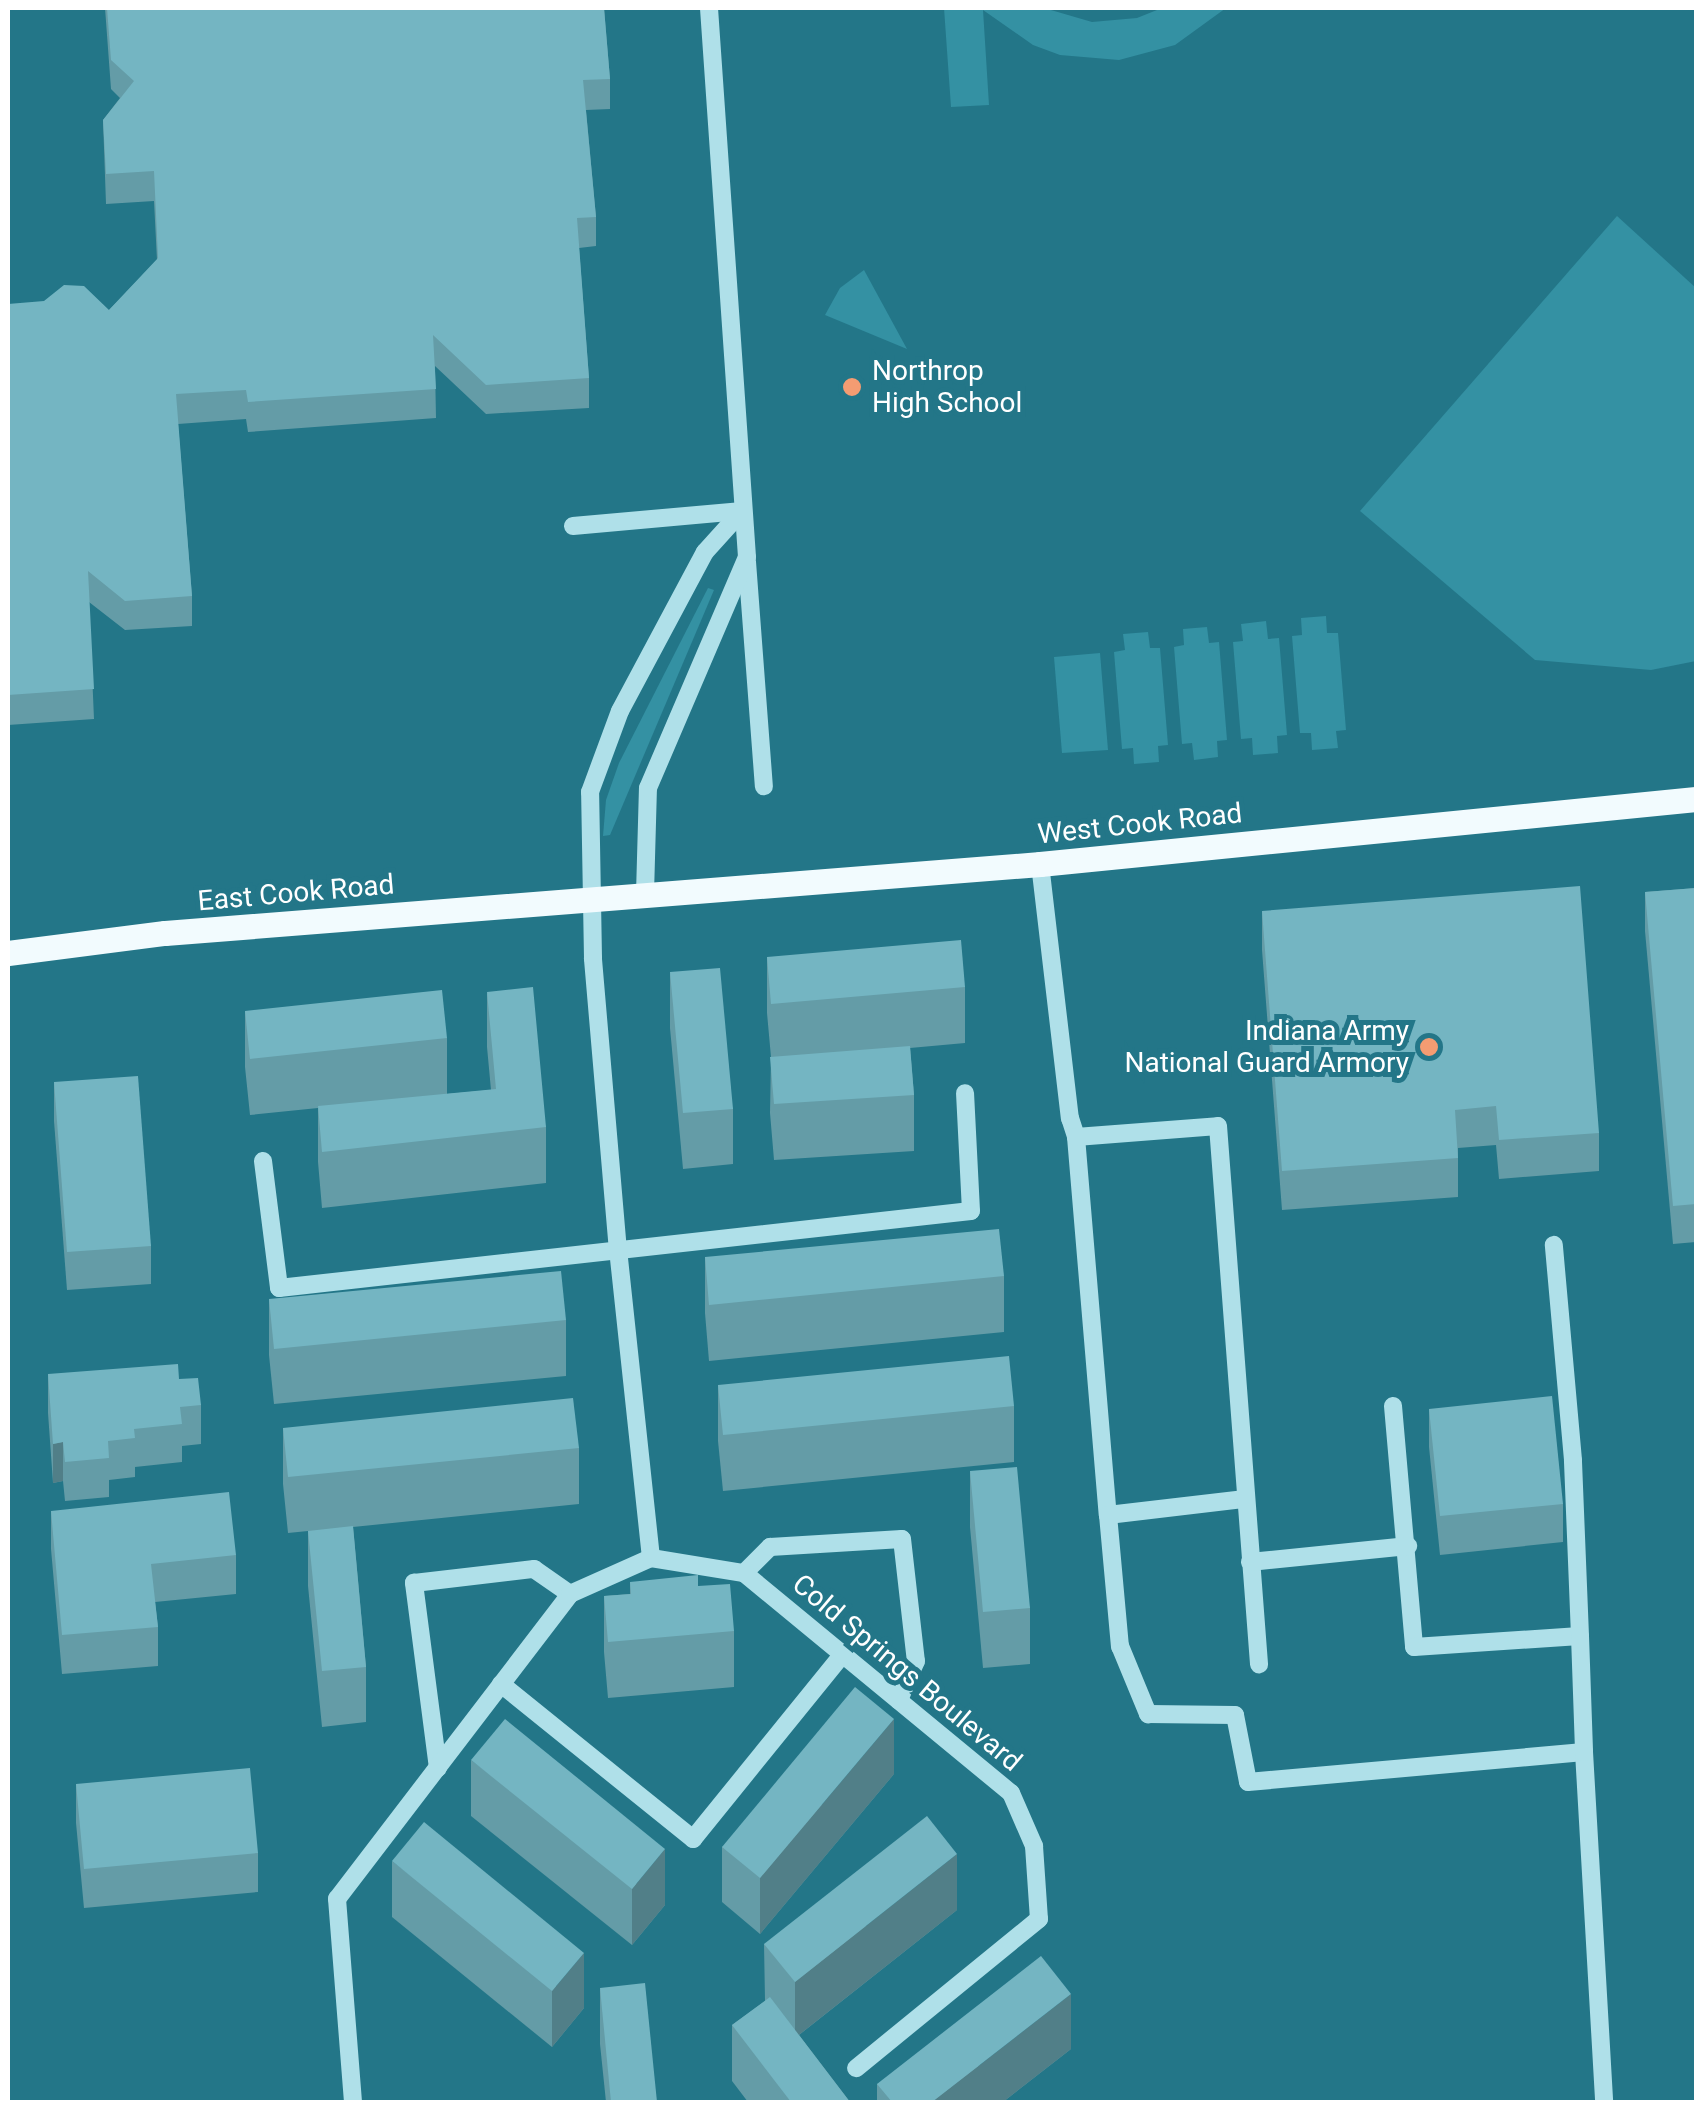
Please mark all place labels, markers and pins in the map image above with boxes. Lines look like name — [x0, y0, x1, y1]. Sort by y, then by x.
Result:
place label: Northrop High School — [872, 354, 1022, 420]
marker: Northrop High School — [841, 376, 863, 398]
place label: Indiana Army National Guard Armory — [1124, 1014, 1409, 1080]
marker: Indiana Army National Guard Armory — [1418, 1036, 1440, 1058]

